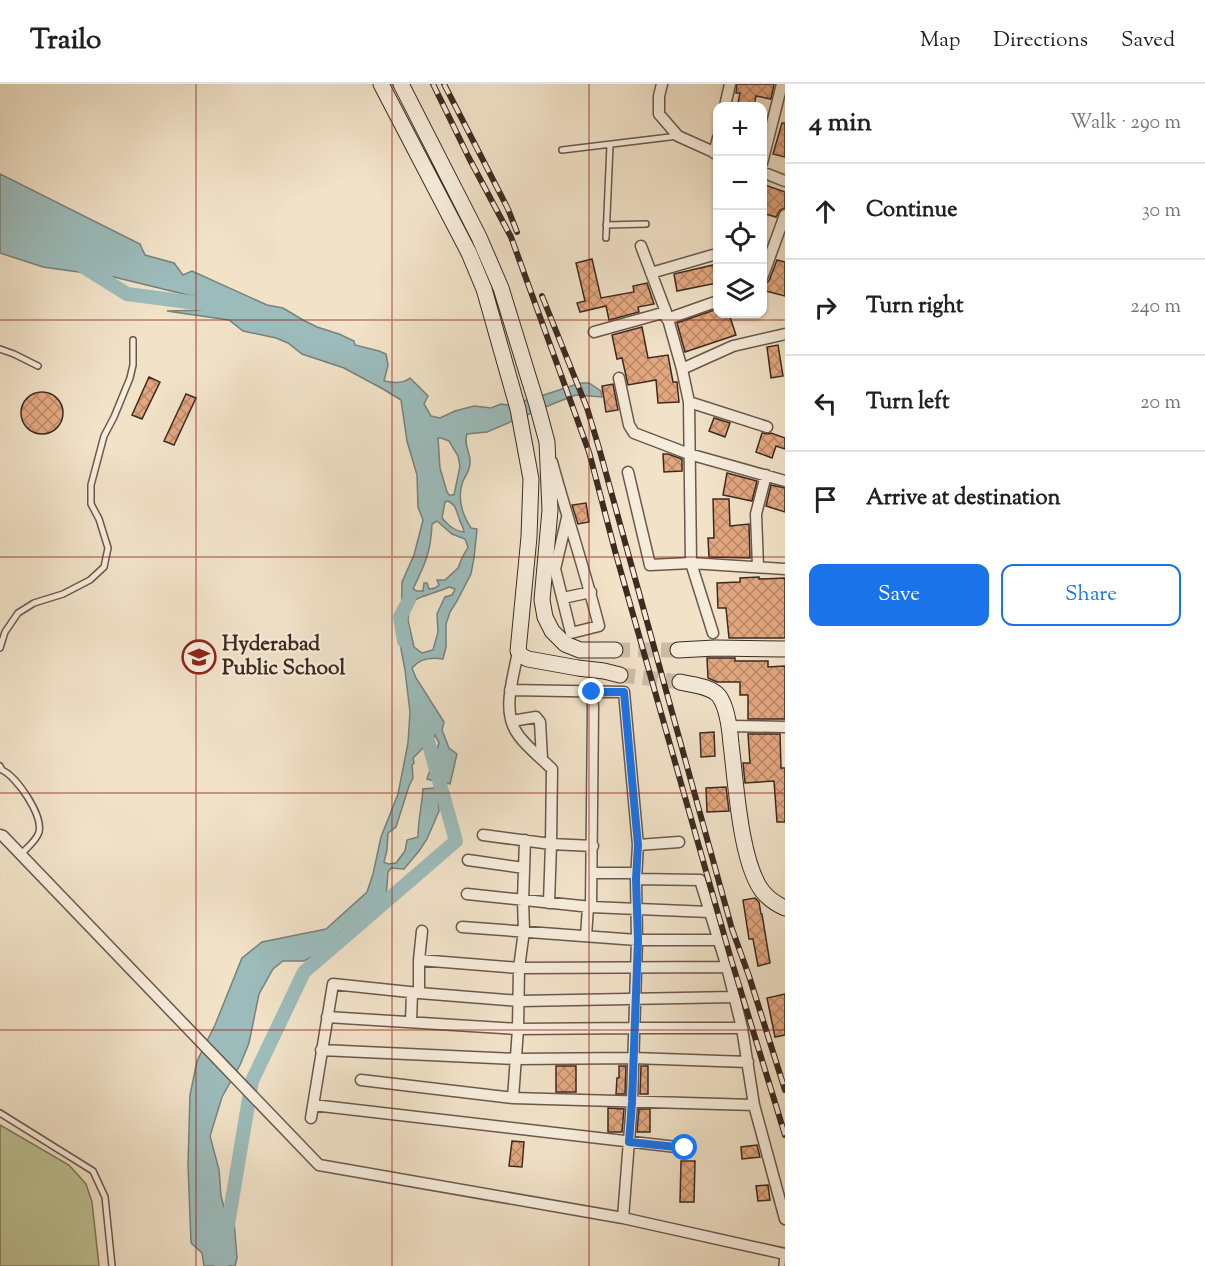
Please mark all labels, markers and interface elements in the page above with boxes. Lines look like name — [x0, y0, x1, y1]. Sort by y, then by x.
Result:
text: Trailo — [30, 21, 101, 61]
text: Map — [920, 26, 960, 56]
text: Directions — [993, 26, 1088, 56]
text: Saved — [1121, 26, 1175, 56]
map controls — [713, 102, 767, 318]
button: + — [713, 102, 767, 156]
text: 4 min — [809, 105, 872, 142]
text: Walk · 290 m — [1070, 109, 1181, 138]
button: − — [713, 156, 767, 210]
icon: ahead — [809, 195, 842, 228]
text: Continue — [866, 195, 957, 227]
text: 30 m — [1142, 197, 1181, 226]
button: locate — [713, 210, 767, 264]
button: layers — [713, 264, 767, 318]
icon: right — [809, 291, 842, 324]
text: Turn right — [866, 291, 963, 323]
text: 240 m — [1130, 293, 1181, 322]
icon: left — [809, 387, 842, 420]
text: Turn left — [866, 387, 949, 419]
text: 20 m — [1140, 389, 1181, 418]
icon: arrive — [809, 483, 842, 516]
text: Arrive at destination — [866, 483, 1061, 515]
button: Save — [809, 564, 989, 626]
button: Share — [1001, 564, 1181, 626]
place label: Hyderabad Public School — [222, 630, 345, 684]
school or university icon: Hyderabad Public School — [181, 639, 217, 675]
route end — [578, 678, 604, 704]
route start — [671, 1134, 697, 1160]

